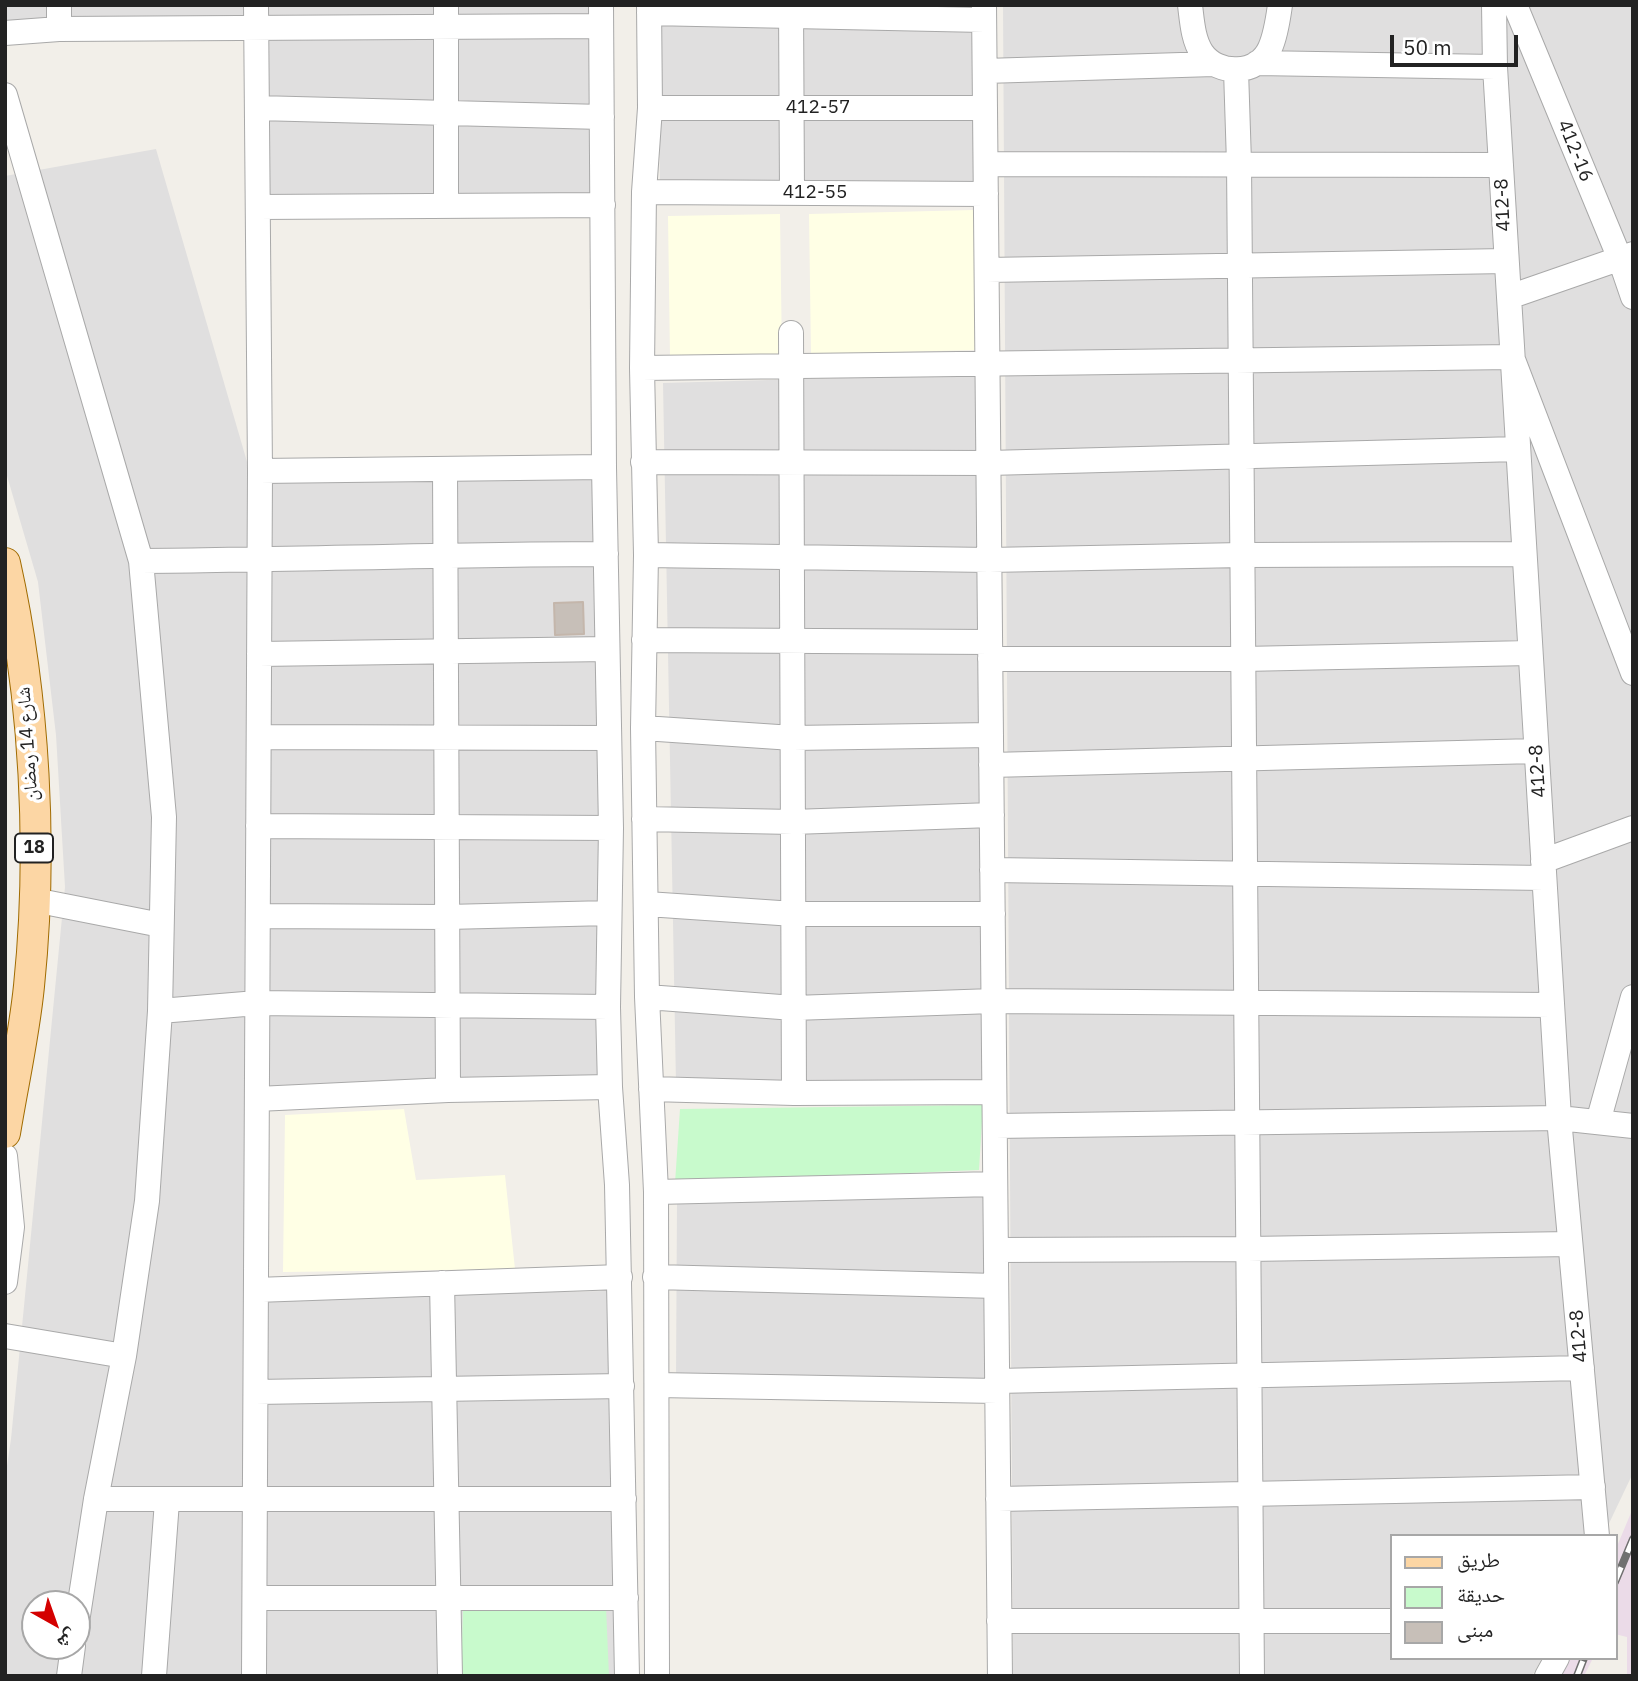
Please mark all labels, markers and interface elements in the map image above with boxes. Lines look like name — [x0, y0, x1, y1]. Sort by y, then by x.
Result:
scale bar — [1393, 21, 1521, 65]
text: 50 m — [1403, 33, 1452, 61]
street label: 412-57 — [786, 97, 850, 119]
street label: 412-16 — [1552, 117, 1598, 185]
street label: 412-8 — [1490, 178, 1516, 232]
street label: 412-55 — [783, 182, 847, 204]
street label: شارع 14 رمضان — [13, 686, 43, 802]
street label: 412-8 — [1525, 744, 1551, 798]
road number: 18 — [15, 834, 53, 862]
street label: 412-8 — [1565, 1309, 1593, 1363]
legend — [1390, 1534, 1617, 1660]
text: طريق — [1457, 1545, 1500, 1573]
text: حديقة — [1457, 1580, 1505, 1608]
north arrow — [21, 1590, 91, 1660]
text: مبنى — [1457, 1615, 1493, 1643]
text: ش — [53, 1624, 84, 1655]

